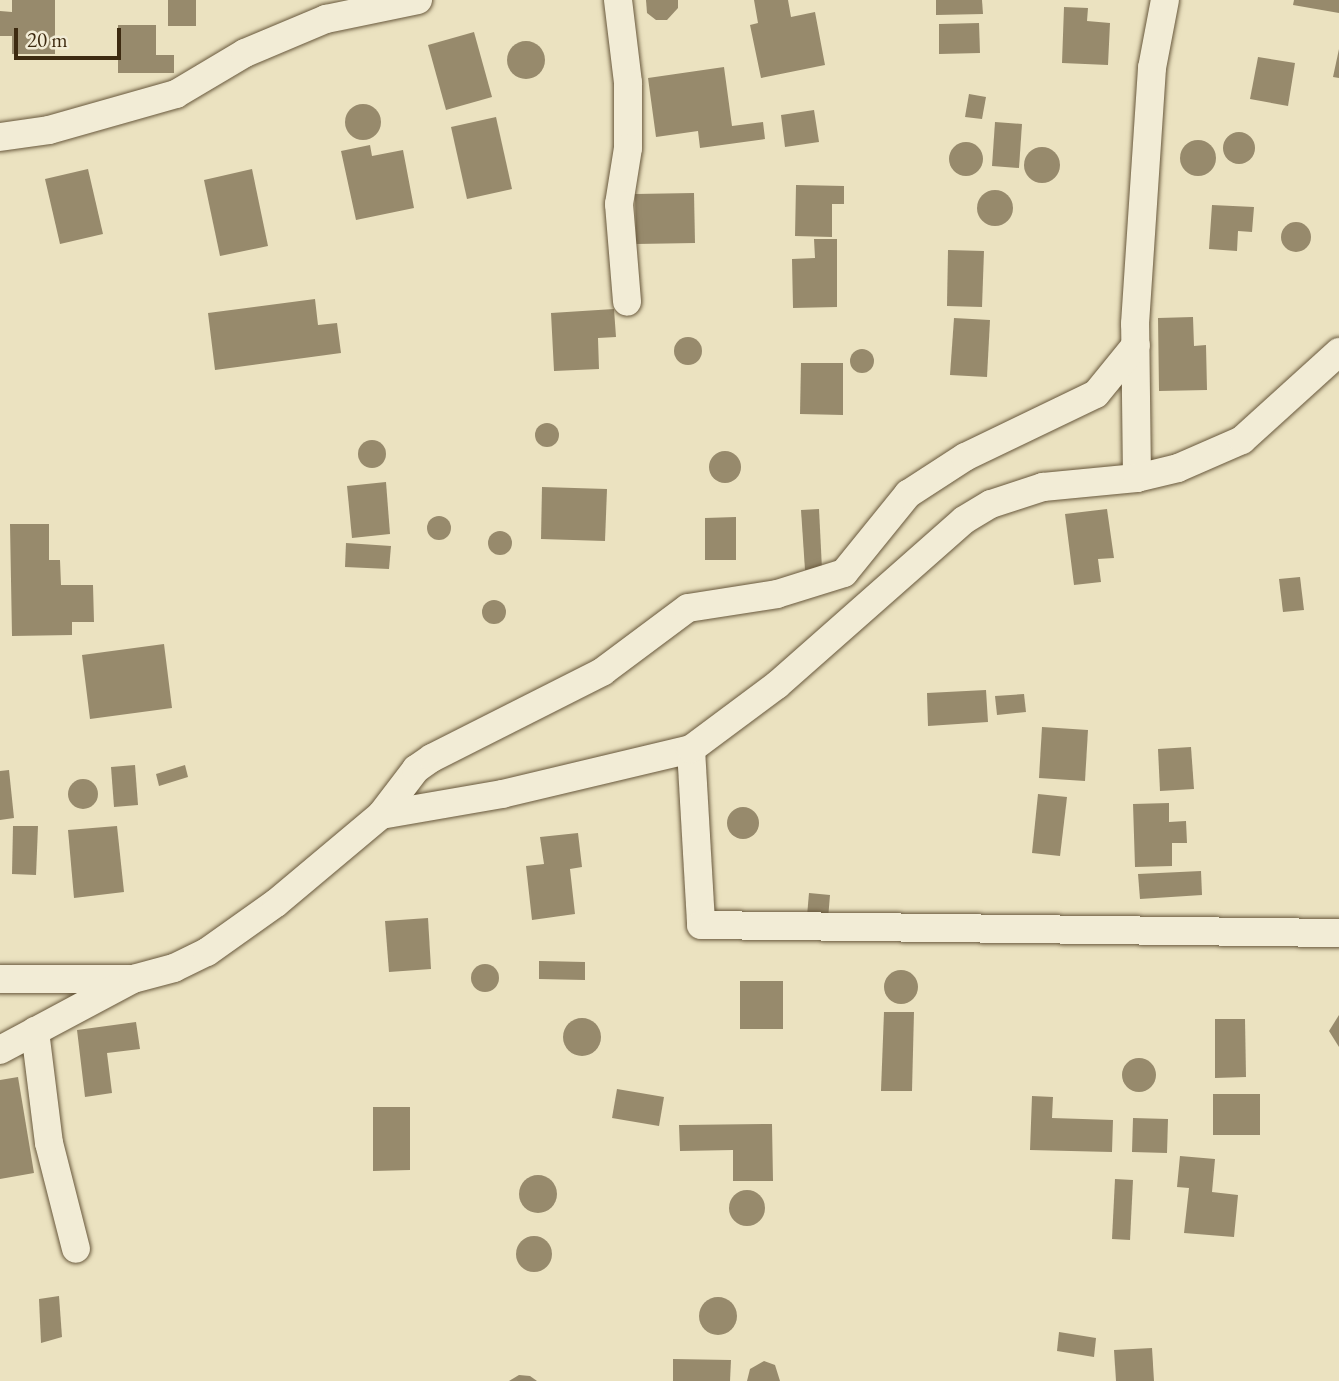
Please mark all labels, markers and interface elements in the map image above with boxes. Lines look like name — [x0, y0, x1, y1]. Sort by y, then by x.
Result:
scale bar — [18, 14, 124, 58]
text: 20 m — [27, 26, 68, 53]

